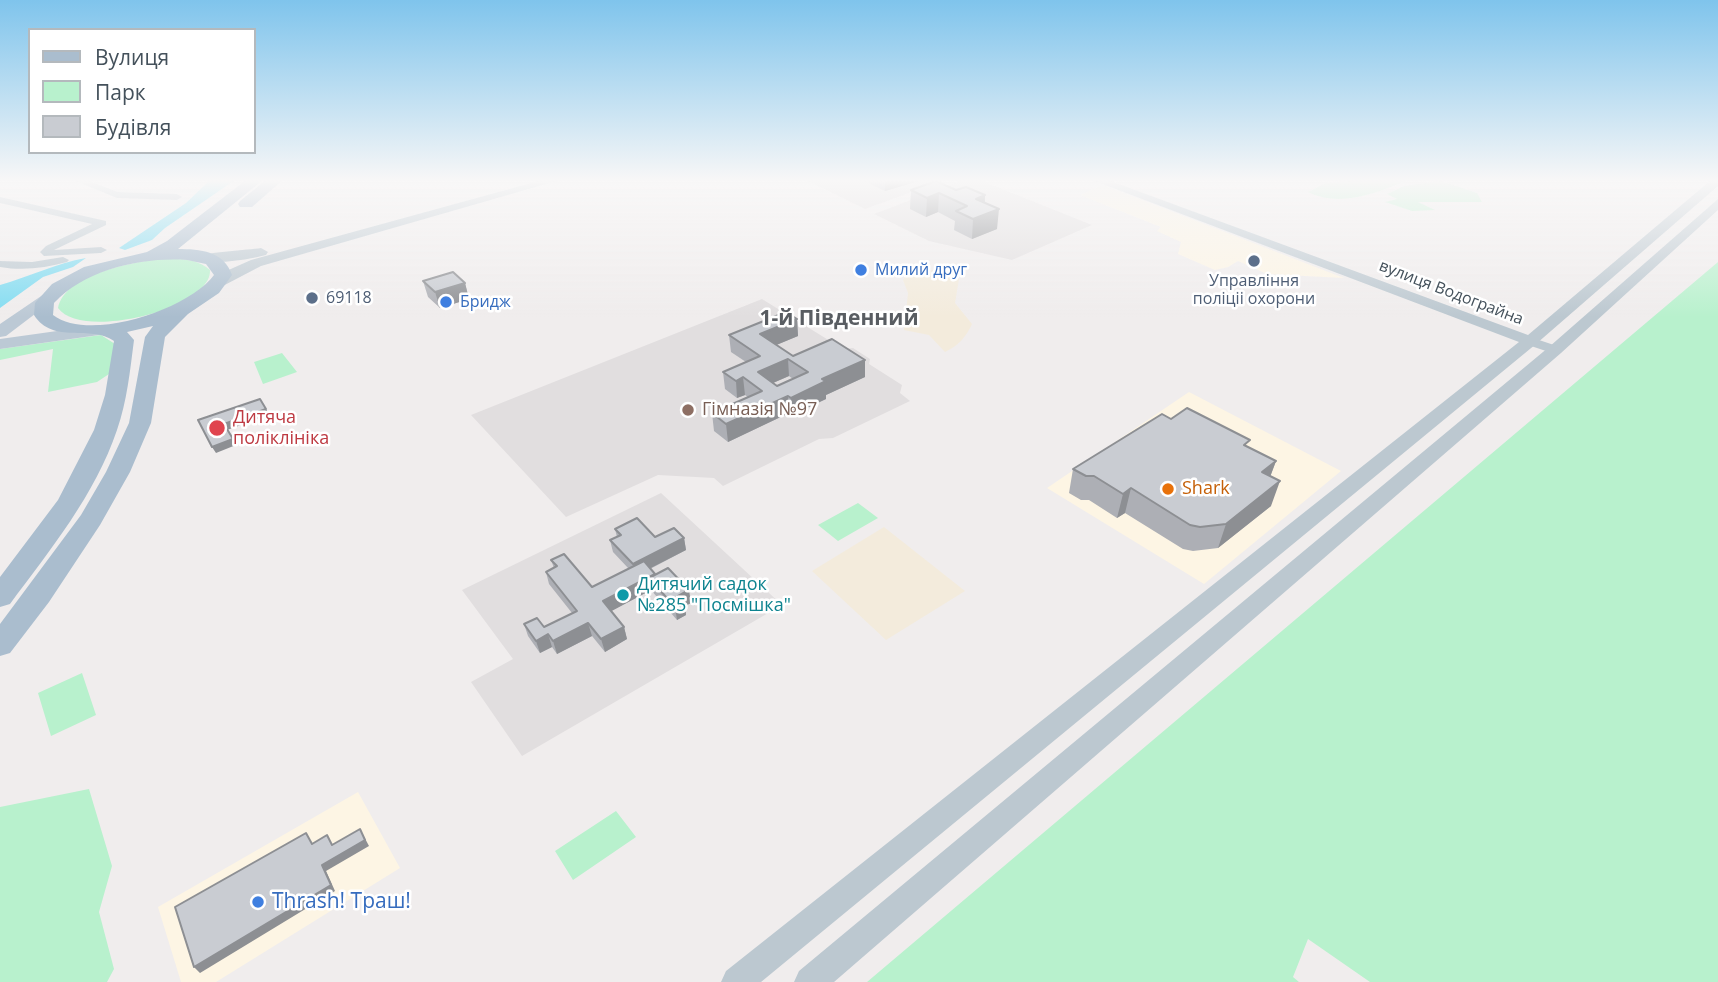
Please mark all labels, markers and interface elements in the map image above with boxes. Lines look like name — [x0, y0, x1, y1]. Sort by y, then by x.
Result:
legend — [28, 28, 256, 154]
text: Вулиця — [95, 43, 169, 71]
text: Парк — [95, 78, 146, 106]
text: Будівля — [95, 113, 171, 141]
marker: Управлiння полiцii охорони — [1246, 253, 1262, 269]
street label: вулиця Водограйна — [1376, 257, 1526, 329]
place label: Милий друг — [875, 260, 967, 280]
marker: Милий друг — [853, 262, 869, 278]
place label: Управлiння полiцii охорони — [1193, 271, 1315, 309]
place label: 69118 — [326, 288, 372, 308]
marker: 69118 — [304, 290, 320, 306]
place label: Бридж — [460, 292, 511, 312]
marker: Бридж — [438, 294, 454, 310]
district label: 1-й Південний — [759, 306, 919, 332]
place label: Гімназія №97 — [702, 399, 817, 421]
marker: Гімназія №97 — [680, 402, 696, 418]
place label: Дитяча поліклініка — [233, 407, 329, 450]
marker: Дитяча поліклініка — [207, 418, 227, 438]
place label: Shark — [1182, 478, 1230, 500]
marker: Shark — [1160, 481, 1176, 497]
place label: Дитячий садок №285 "Посмішка" — [637, 574, 791, 616]
marker: Дитячий садок №285 "Посмішка" — [615, 587, 631, 603]
place label: Thrash! Траш! — [272, 889, 411, 915]
marker: Thrash! Траш! — [250, 894, 266, 910]

